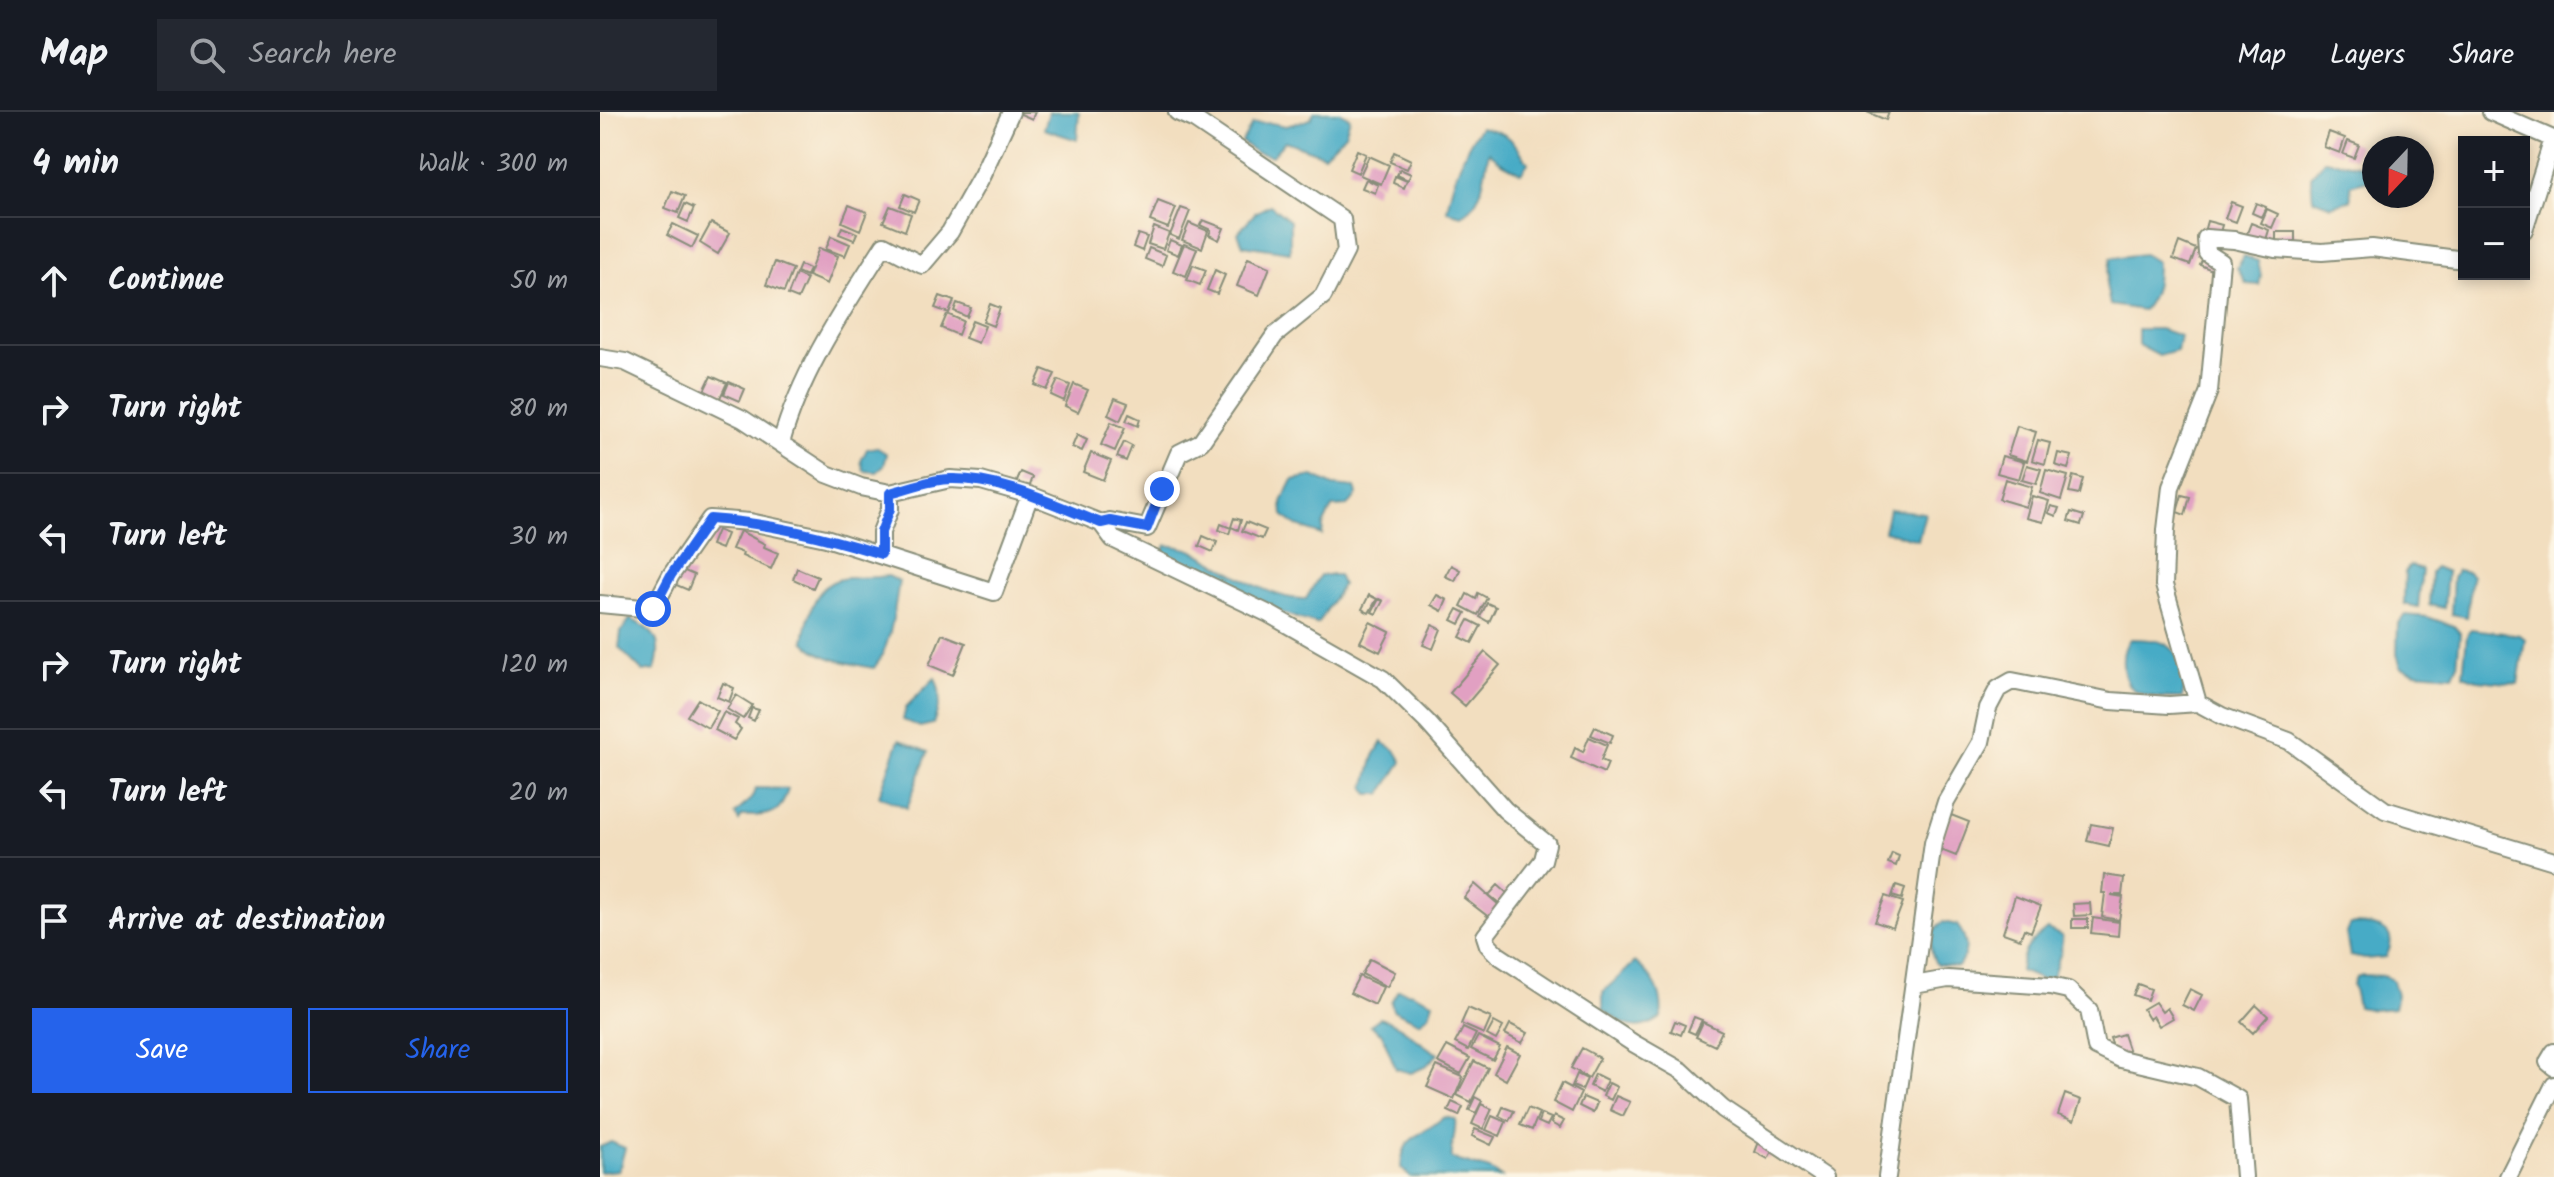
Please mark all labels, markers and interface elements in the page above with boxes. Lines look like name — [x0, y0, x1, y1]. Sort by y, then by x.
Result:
search box — [157, 19, 717, 91]
text: Map — [40, 25, 109, 85]
text: Search here — [249, 31, 396, 79]
icon: search — [185, 33, 229, 77]
text: Map — [2237, 33, 2286, 78]
text: Layers — [2330, 33, 2405, 78]
text: Share — [2449, 33, 2514, 78]
north arrow — [2362, 136, 2434, 208]
map controls — [2458, 136, 2530, 280]
button: + — [2458, 136, 2530, 208]
text: 4 min — [32, 137, 119, 191]
text: Walk · 300 m — [418, 143, 568, 185]
button: − — [2458, 208, 2530, 280]
text: Continue — [108, 257, 224, 305]
icon: ahead — [32, 259, 76, 303]
text: 50 m — [510, 260, 568, 302]
text: Turn right — [108, 385, 241, 433]
icon: right — [32, 387, 76, 431]
text: 80 m — [508, 388, 568, 430]
route end — [1144, 471, 1180, 507]
text: Turn left — [108, 513, 227, 561]
icon: left — [32, 515, 76, 559]
text: 30 m — [509, 516, 568, 558]
route start — [635, 591, 671, 627]
text: Turn right — [108, 641, 241, 689]
icon: right — [32, 643, 76, 687]
text: 120 m — [501, 644, 568, 686]
text: Turn left — [108, 769, 227, 817]
icon: left — [32, 771, 76, 815]
text: 20 m — [509, 772, 568, 814]
text: Arrive at destination — [108, 897, 385, 945]
icon: arrive — [32, 899, 76, 943]
button: Save — [32, 1008, 292, 1093]
button: Share — [308, 1008, 568, 1093]

